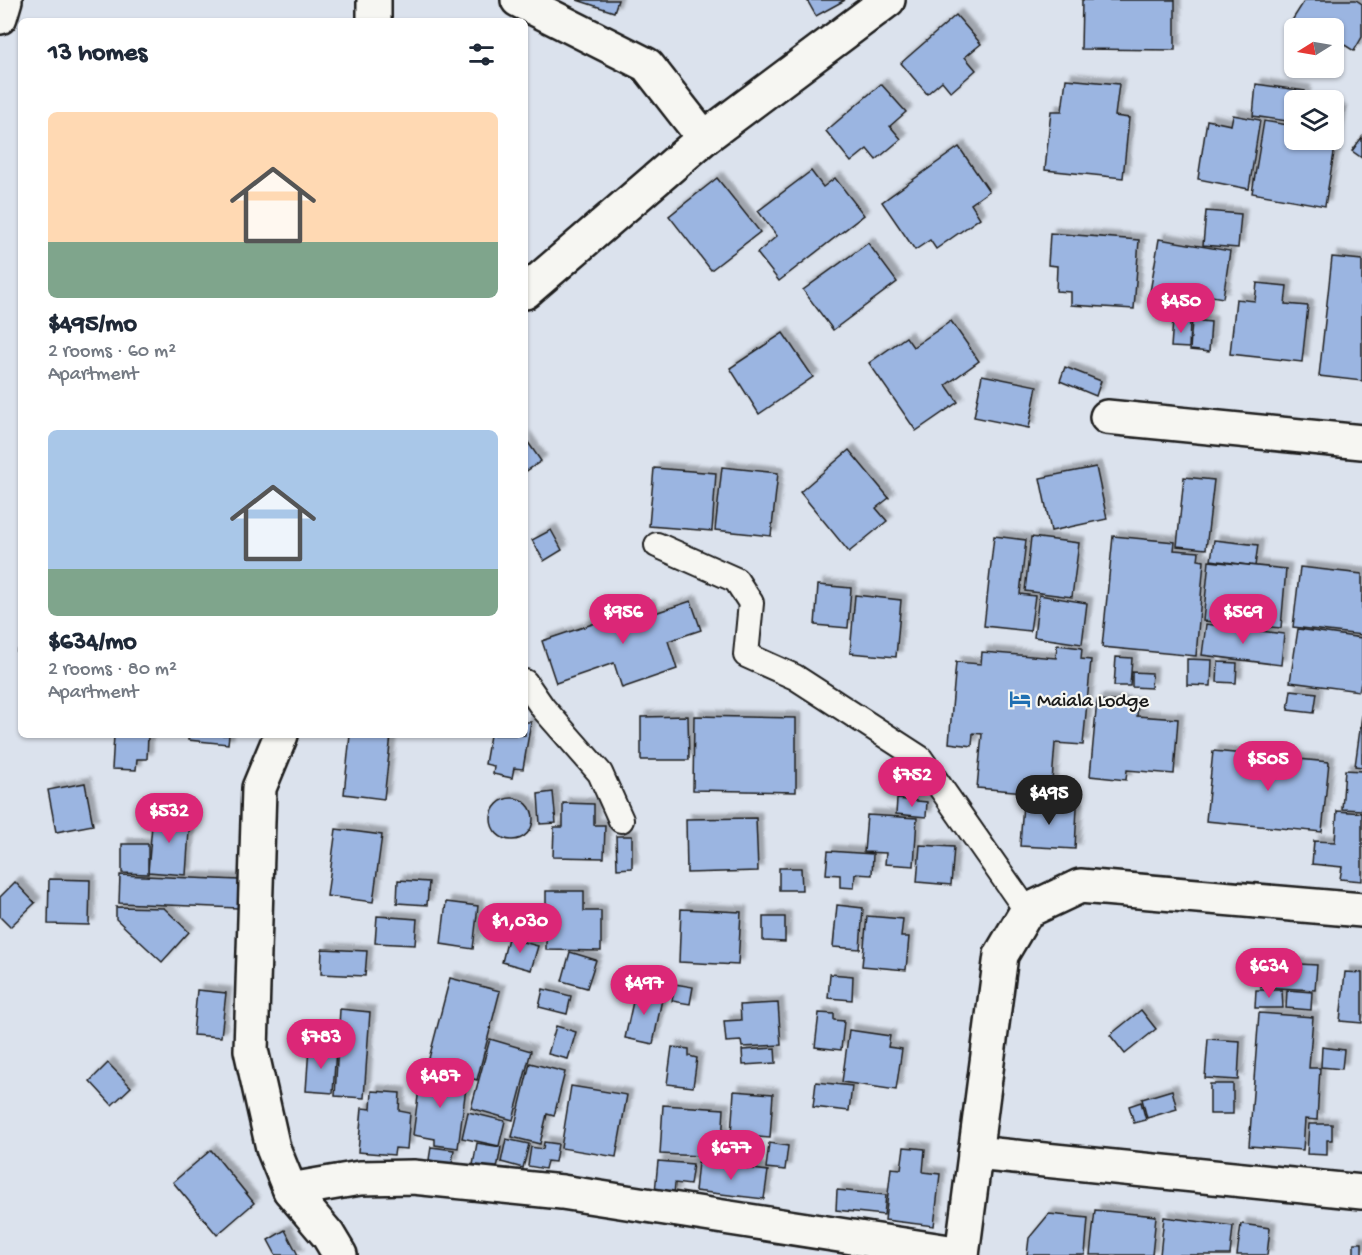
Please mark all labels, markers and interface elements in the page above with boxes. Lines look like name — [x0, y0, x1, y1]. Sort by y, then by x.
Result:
north arrow — [1284, 18, 1344, 78]
map controls — [1284, 18, 1344, 150]
icon: filters — [465, 38, 498, 71]
text: 13 homes — [48, 39, 147, 70]
button: layers — [1284, 90, 1344, 150]
icon: home — [219, 151, 327, 259]
pin: $450 — [1145, 283, 1217, 334]
text: $450 — [1161, 291, 1201, 314]
text: $495/mo — [48, 310, 137, 341]
text: 2 rooms · 60 m² — [48, 341, 176, 364]
text: Apartment — [48, 364, 138, 387]
icon: home — [219, 469, 327, 577]
pin: $956 — [587, 594, 659, 645]
pin: $569 — [1207, 594, 1279, 645]
text: $956 — [603, 602, 643, 625]
text: $569 — [1223, 602, 1263, 625]
text: $634/mo — [48, 628, 137, 659]
text: 2 rooms · 80 m² — [48, 659, 177, 682]
text: Apartment — [48, 682, 138, 705]
hotel icon: Maiala Lodge — [1008, 687, 1032, 711]
place label: Maiala Lodge — [1037, 691, 1149, 714]
pin: $505 — [1232, 741, 1304, 792]
text: $505 — [1247, 749, 1289, 772]
pin: $752 — [876, 757, 948, 808]
text: $752 — [892, 765, 932, 788]
pin: $495 — [1013, 775, 1085, 826]
text: $495 — [1030, 783, 1068, 806]
pin: $532 — [133, 793, 205, 844]
text: $532 — [149, 801, 189, 824]
pin: $1,030 — [471, 903, 569, 954]
text: $1,030 — [492, 911, 548, 934]
pin: $634 — [1233, 948, 1305, 999]
text: $634 — [1250, 956, 1288, 979]
pin: $497 — [608, 965, 680, 1016]
text: $497 — [625, 973, 663, 996]
pin: $783 — [285, 1019, 357, 1070]
text: $783 — [301, 1027, 341, 1050]
pin: $487 — [404, 1058, 476, 1109]
text: $487 — [420, 1066, 460, 1089]
pin: $677 — [695, 1130, 767, 1181]
text: $677 — [711, 1138, 751, 1161]

